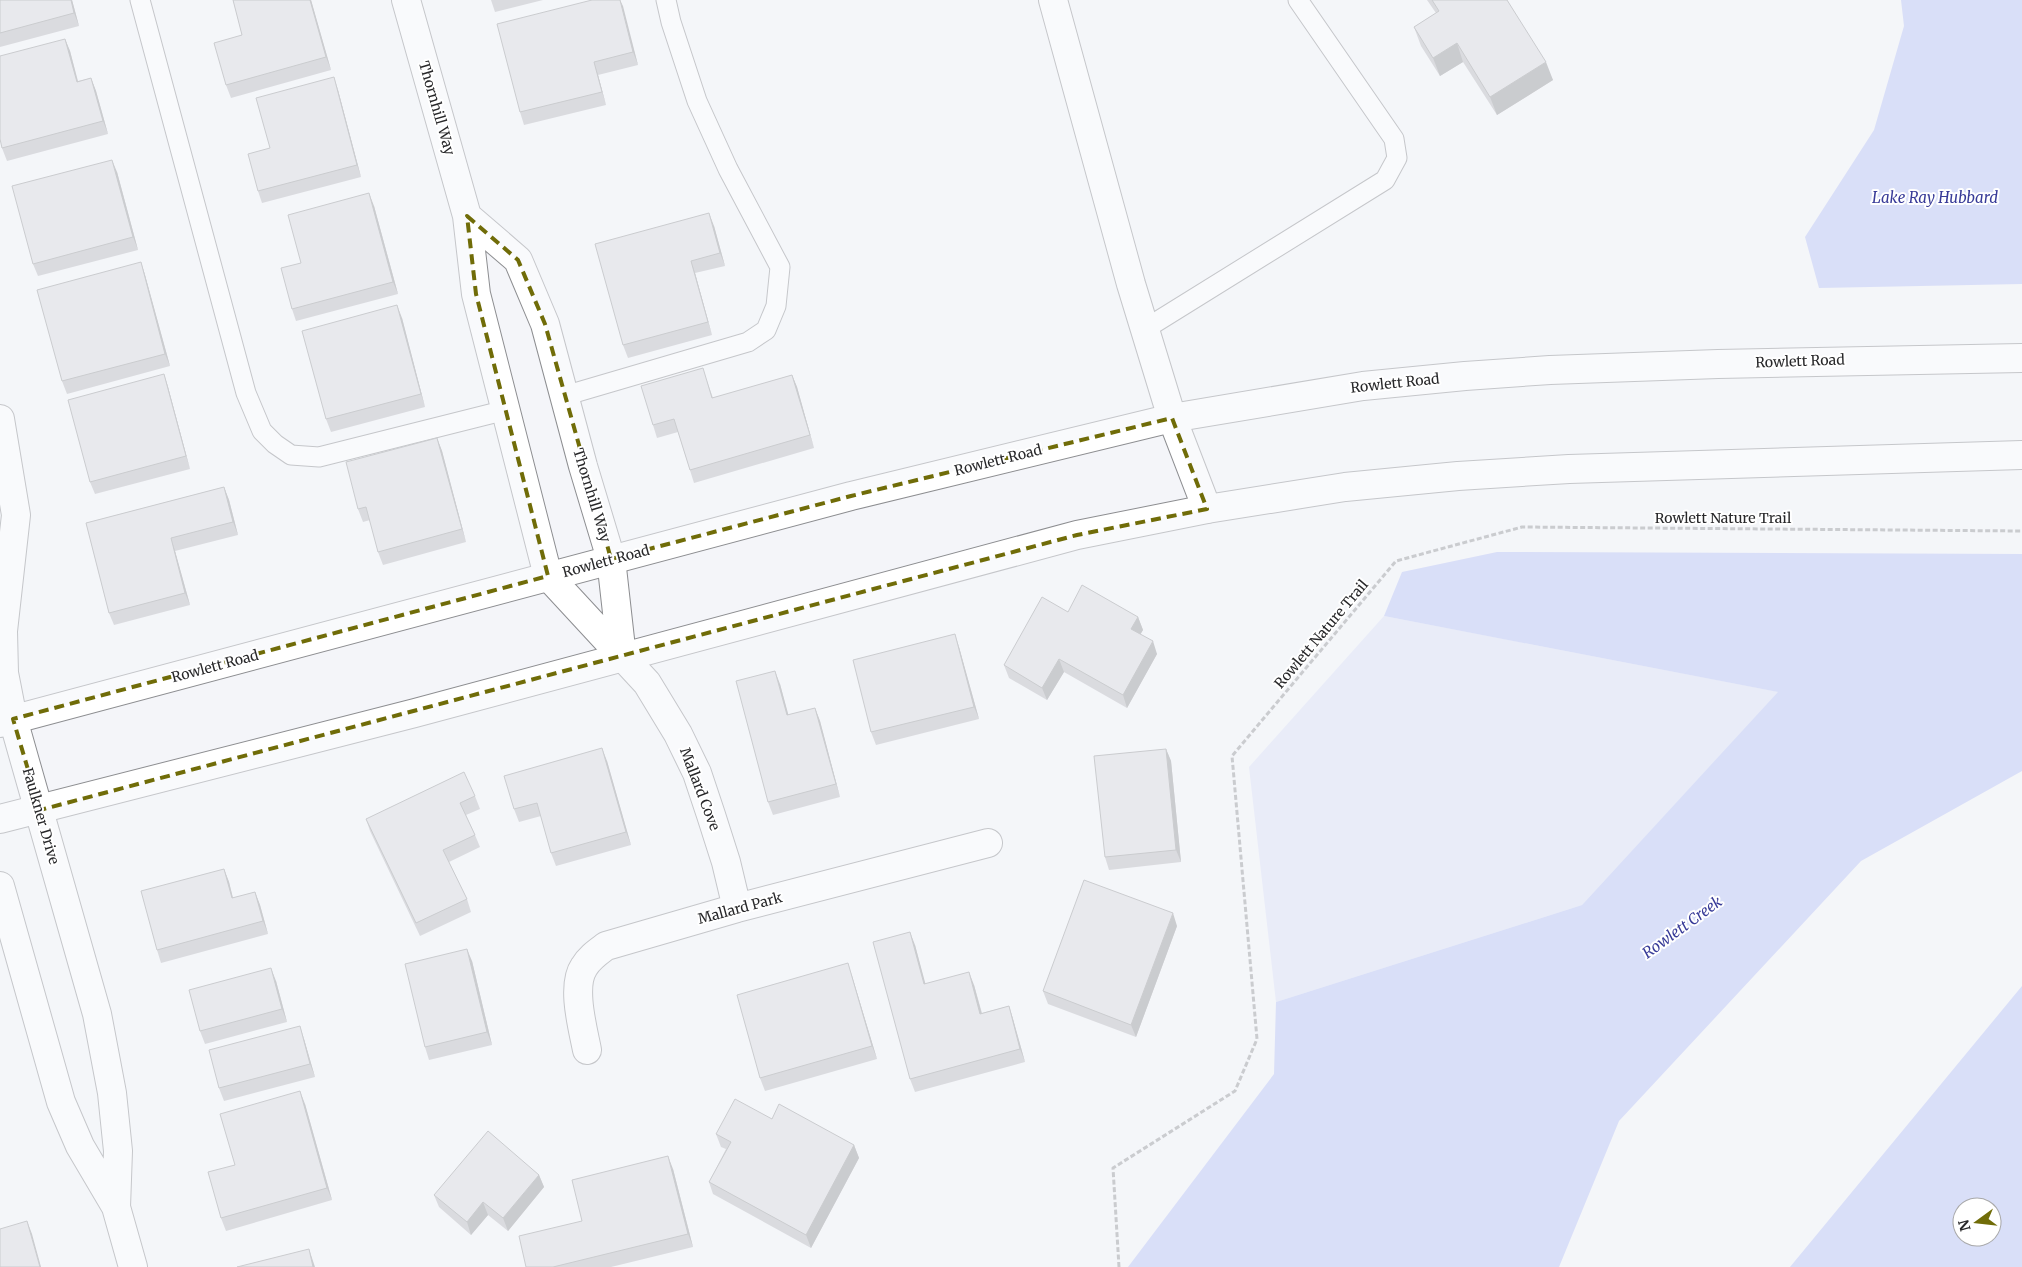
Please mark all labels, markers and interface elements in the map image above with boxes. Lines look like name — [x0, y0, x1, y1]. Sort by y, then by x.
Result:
street label: Thornhill Way — [415, 59, 459, 158]
water label: Lake Ray Hubbard — [1872, 188, 1998, 207]
street label: Rowlett Road — [1755, 350, 1846, 372]
street label: Rowlett Road — [1350, 369, 1441, 397]
street label: Rowlett Road — [952, 440, 1044, 480]
street label: Thornhill Way — [569, 446, 615, 545]
street label: Rowlett Nature Trail — [1655, 509, 1792, 527]
street label: Rowlett Road — [560, 541, 652, 581]
street label: Rowlett Nature Trail — [1270, 575, 1372, 692]
street label: Rowlett Road — [169, 646, 261, 686]
street label: Mallard Cove — [676, 745, 724, 833]
street label: Faulkner Drive — [19, 766, 63, 866]
street label: Mallard Park — [696, 888, 784, 928]
water label: Rowlett Creek — [1638, 891, 1726, 962]
north arrow — [1952, 1197, 2002, 1247]
text: N — [1954, 1218, 1975, 1233]

